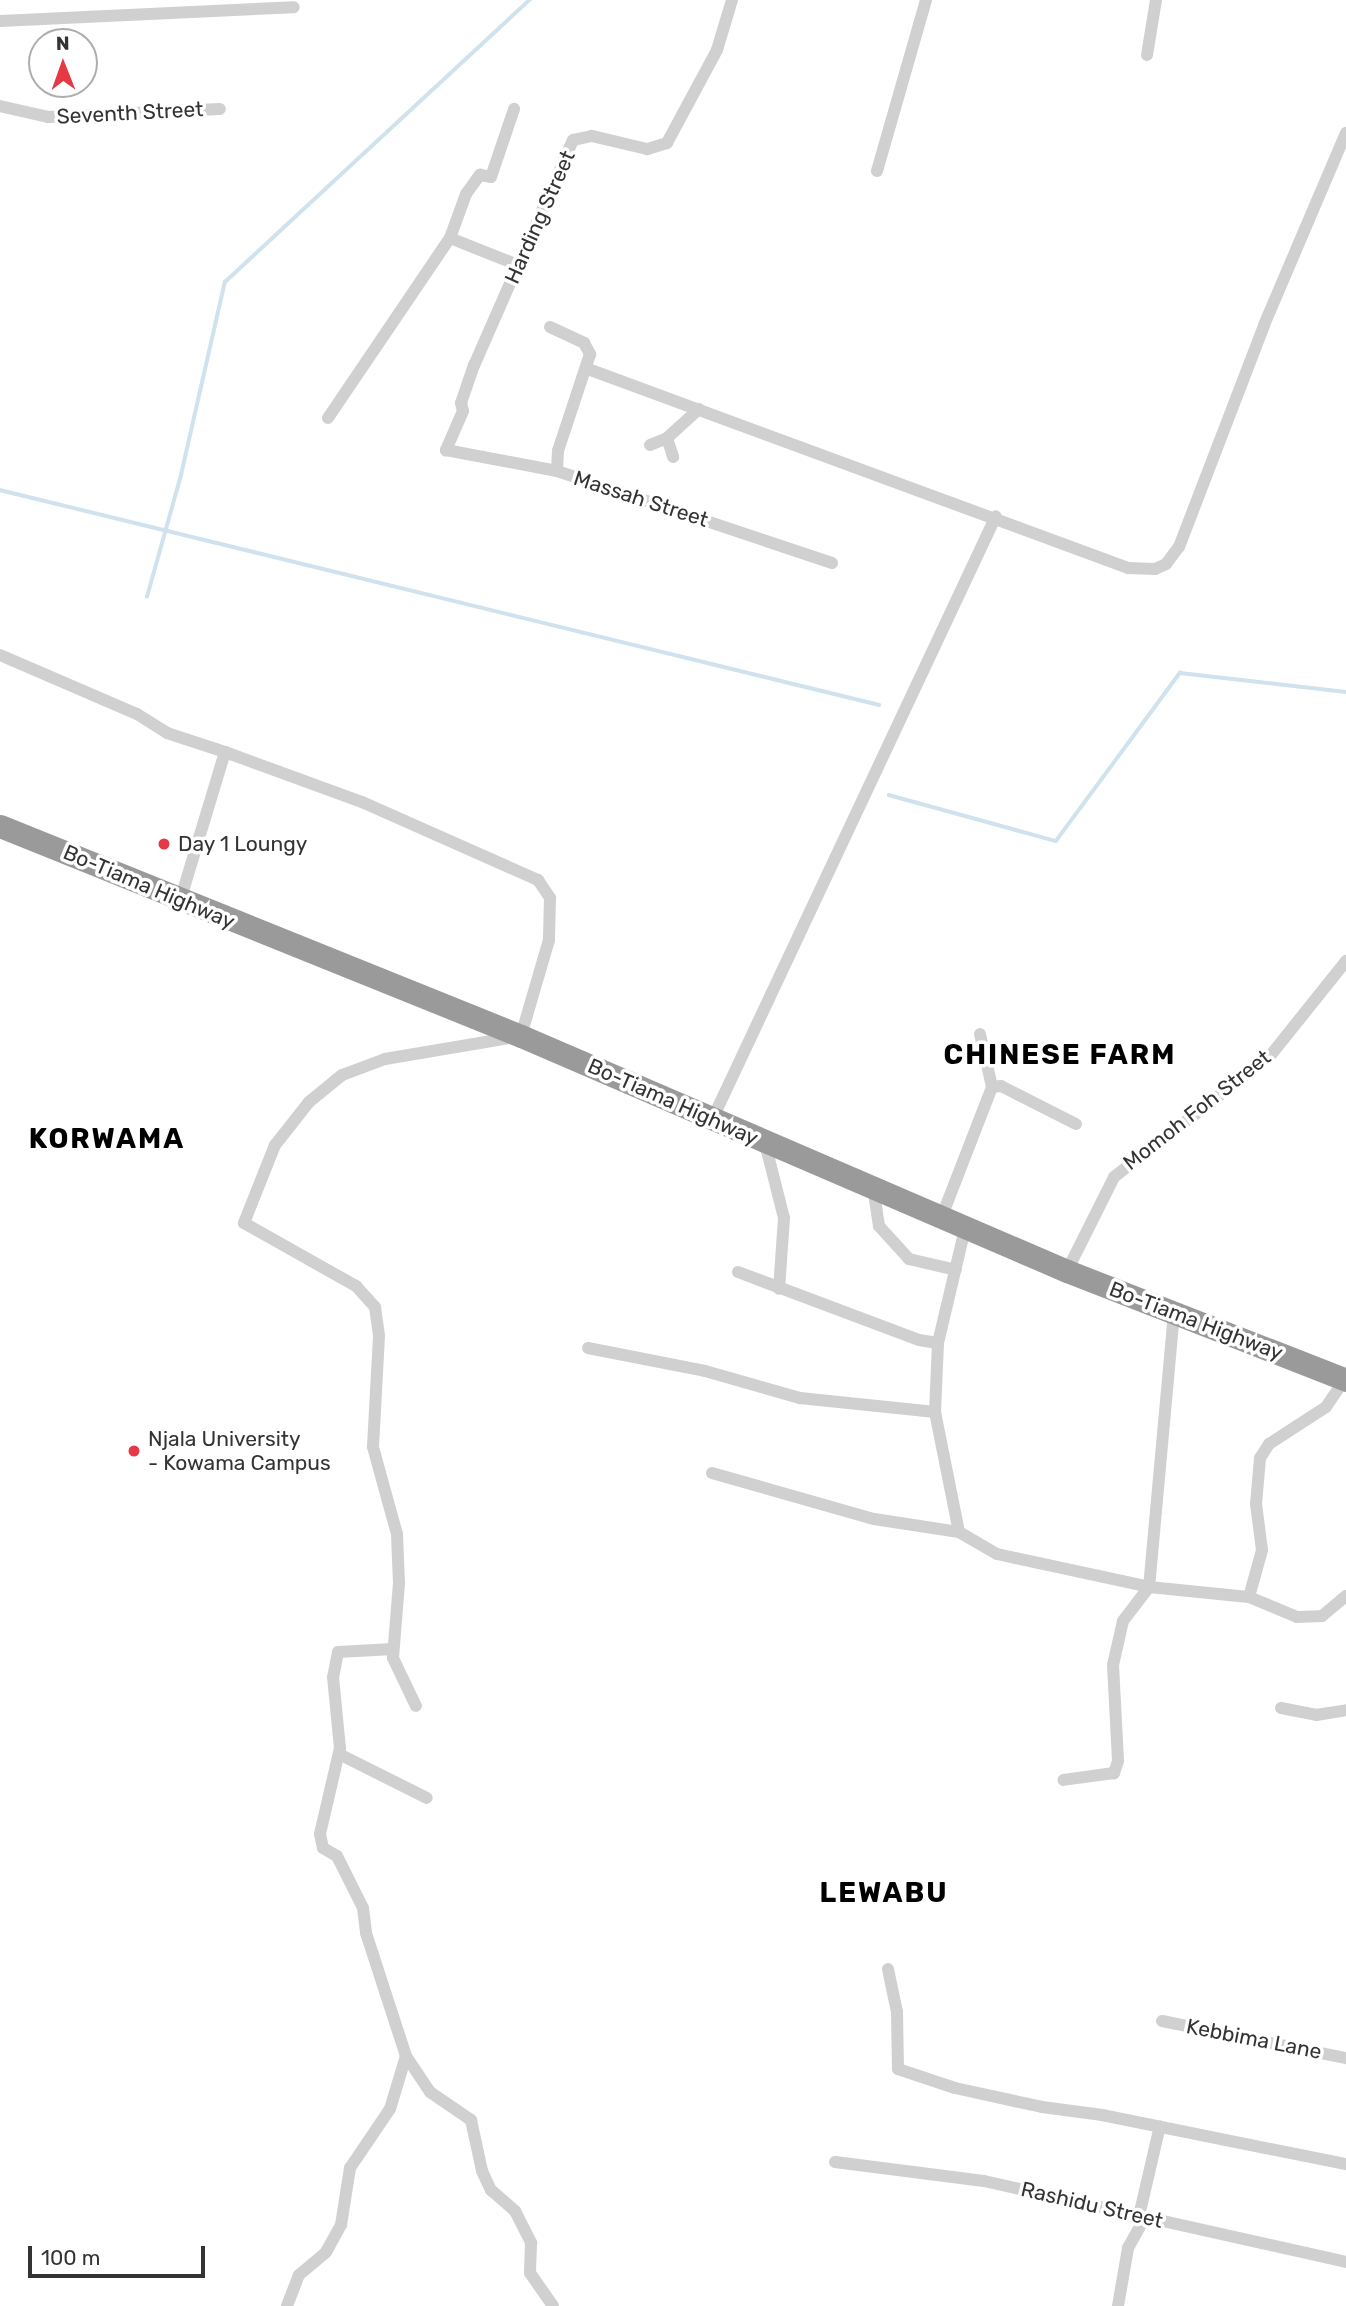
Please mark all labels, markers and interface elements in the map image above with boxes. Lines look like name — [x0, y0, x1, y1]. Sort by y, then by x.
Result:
north arrow — [28, 28, 98, 98]
text: N — [56, 32, 70, 55]
street label: Seventh Street — [56, 97, 204, 129]
street label: Harding Street — [499, 147, 581, 287]
street label: Massah Street — [571, 465, 711, 533]
place label: Day 1 Loungy — [178, 831, 308, 857]
marker: Day 1 Loungy — [156, 836, 172, 852]
street label: Bo-Tiama Highway — [59, 839, 239, 935]
district label: CHINESE FARM — [945, 1038, 1175, 1072]
street label: Momoh Foh Street — [1118, 1045, 1276, 1175]
street label: Bo-Tiama Highway — [584, 1053, 762, 1151]
district label: KORWAMA — [30, 1122, 184, 1156]
street label: Bo-Tiama Highway — [1106, 1276, 1286, 1366]
place label: Njala University - Kowama Campus — [148, 1426, 331, 1476]
marker: Njala University - Kowama Campus — [126, 1443, 142, 1459]
district label: LEWABU — [820, 1876, 948, 1910]
street label: Kebbima Lane — [1184, 2014, 1324, 2064]
street label: Rashidu Street — [1019, 2176, 1165, 2234]
scale bar — [32, 2232, 208, 2276]
text: 100 m — [41, 2245, 100, 2270]

